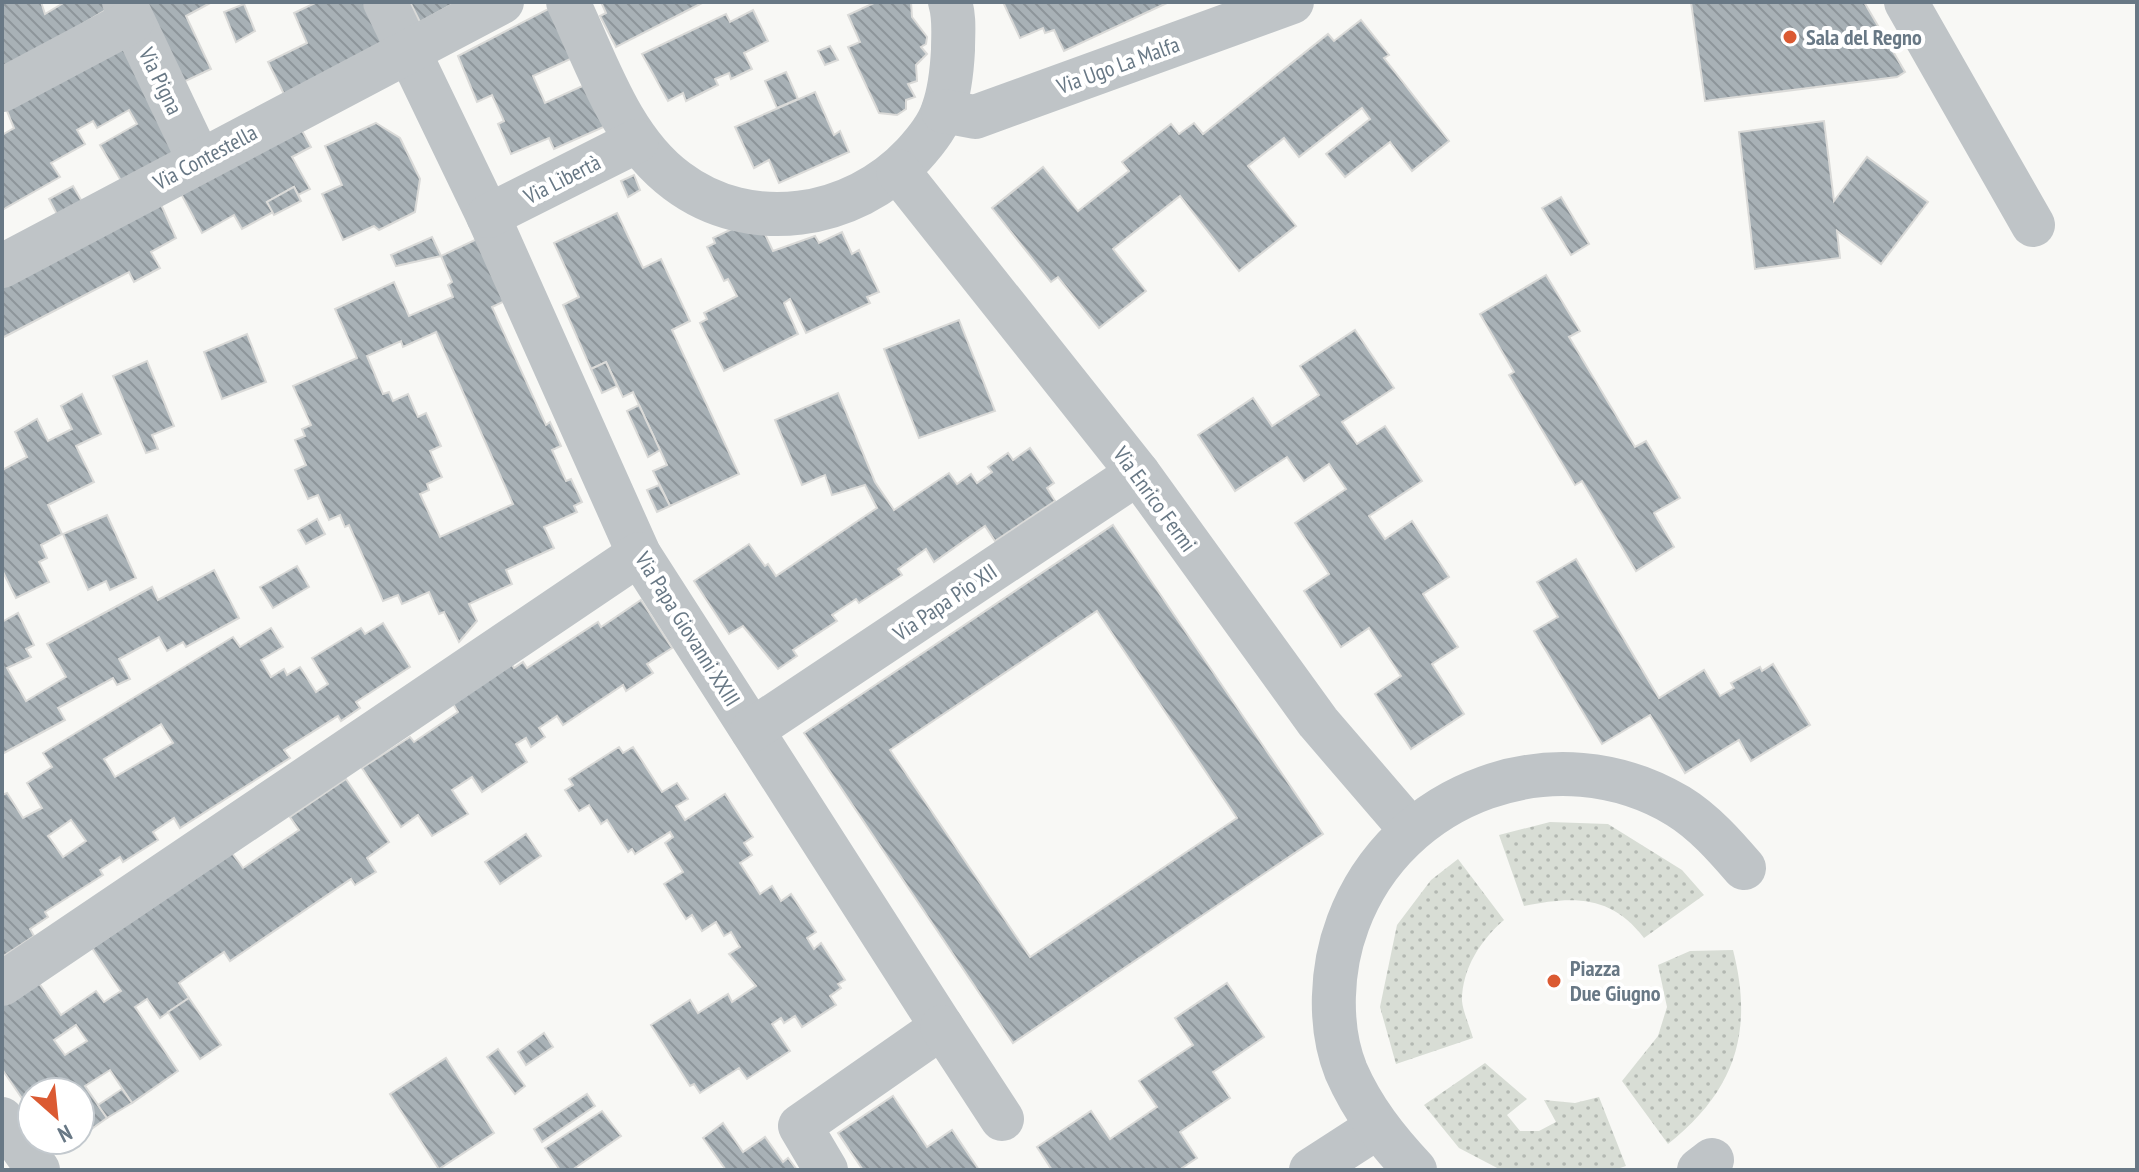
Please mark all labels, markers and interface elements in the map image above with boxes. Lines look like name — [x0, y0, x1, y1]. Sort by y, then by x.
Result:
place label: Sala del Regno — [1806, 23, 1922, 51]
marker: Sala del Regno — [1781, 28, 1799, 46]
street label: Via Ugo La Malfa — [1052, 30, 1183, 100]
street label: Via Pigna — [132, 42, 189, 119]
street label: Via Contestella — [147, 118, 262, 196]
street label: Via Libertà — [518, 148, 605, 211]
street label: Via Enrico Fermi — [1107, 440, 1203, 557]
street label: Via Papa Giovanni XXIII — [629, 546, 747, 711]
street label: Via Papa Pio XII — [887, 557, 1002, 647]
place label: Piazza Due Giugno — [1570, 954, 1661, 1007]
marker: Piazza Due Giugno — [1545, 972, 1563, 990]
north arrow — [16, 1076, 96, 1156]
text: N — [53, 1119, 77, 1149]

